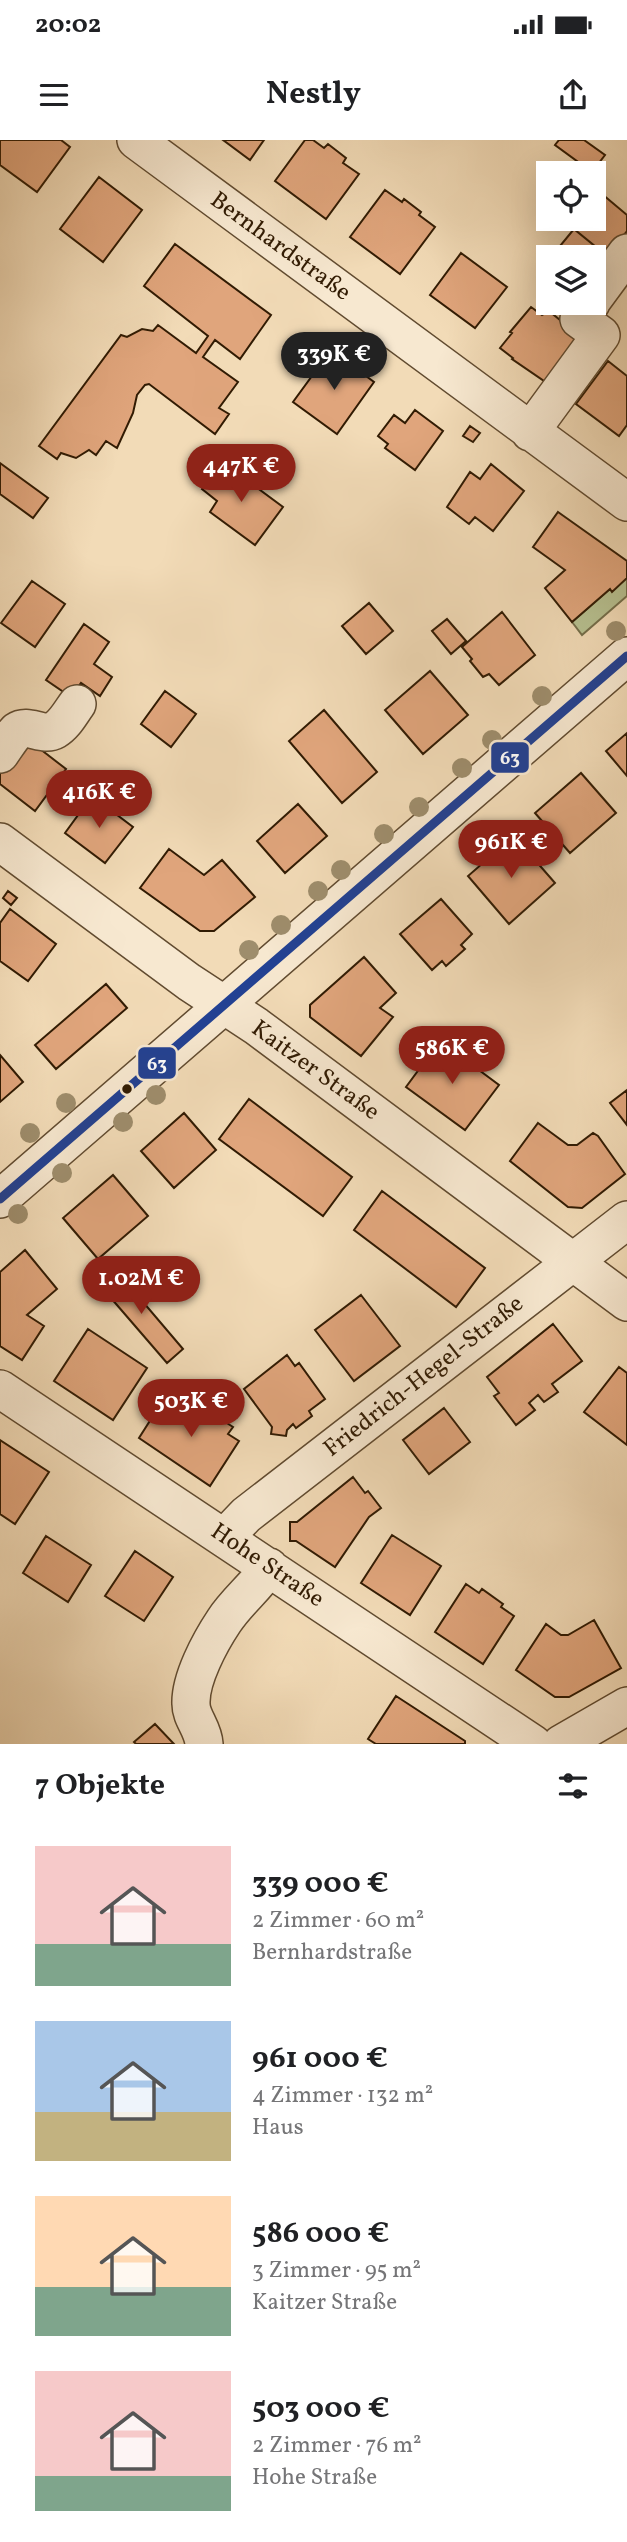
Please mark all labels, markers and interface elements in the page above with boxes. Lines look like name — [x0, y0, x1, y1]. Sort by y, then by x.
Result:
text: 20:02 — [35, 7, 101, 43]
text: Nestly — [266, 73, 361, 117]
icon: menu — [35, 76, 73, 114]
icon: share — [554, 76, 592, 114]
map controls — [536, 161, 606, 315]
button: locate — [536, 161, 606, 231]
street label: Bernhardstraße — [202, 184, 358, 310]
button: layers — [536, 245, 606, 315]
pin: 339K € — [277, 332, 391, 392]
text: 339K € — [297, 339, 371, 371]
pin: 447K € — [184, 444, 298, 504]
text: 447K € — [203, 451, 279, 483]
line badge: 63 — [490, 741, 530, 774]
text: 63 — [500, 746, 520, 772]
pin: 416K € — [42, 770, 156, 830]
text: 416K € — [62, 777, 136, 809]
pin: 961K € — [454, 820, 568, 880]
text: 961K € — [474, 827, 548, 859]
street label: Kaitzer Straße — [244, 1013, 386, 1129]
pin: 586K € — [395, 1026, 509, 1086]
text: 586K € — [415, 1033, 489, 1065]
line badge: 63 — [137, 1046, 177, 1080]
text: 63 — [147, 1052, 167, 1078]
unlabelled marker — [120, 1082, 134, 1096]
pin: 1.02M € — [76, 1256, 206, 1316]
text: 1.02M € — [98, 1263, 184, 1295]
street label: Friedrich-Hegel-Straße — [317, 1288, 531, 1466]
pin: 503K € — [134, 1380, 248, 1439]
text: 503K € — [154, 1386, 228, 1418]
street label: Hohe Straße — [203, 1515, 331, 1617]
text: 7 Objekte — [35, 1765, 165, 1807]
icon: filters — [554, 1767, 592, 1805]
text: 339 000 € — [252, 1863, 389, 1905]
icon: home — [91, 1874, 175, 1958]
text: 2 Zimmer · 60 m² — [252, 1905, 424, 1937]
text: Bernhardstraße — [252, 1937, 412, 1969]
text: 961 000 € — [252, 2038, 388, 2080]
icon: home — [91, 2049, 175, 2133]
text: 4 Zimmer · 132 m² — [252, 2080, 433, 2112]
text: Haus — [252, 2112, 304, 2144]
text: 586 000 € — [252, 2213, 389, 2255]
icon: home — [91, 2224, 175, 2308]
text: 3 Zimmer · 95 m² — [252, 2255, 421, 2287]
text: Kaitzer Straße — [252, 2287, 397, 2319]
text: 503 000 € — [252, 2388, 390, 2430]
icon: home — [91, 2399, 175, 2483]
text: 2 Zimmer · 76 m² — [252, 2430, 422, 2462]
text: Hohe Straße — [252, 2462, 377, 2494]

